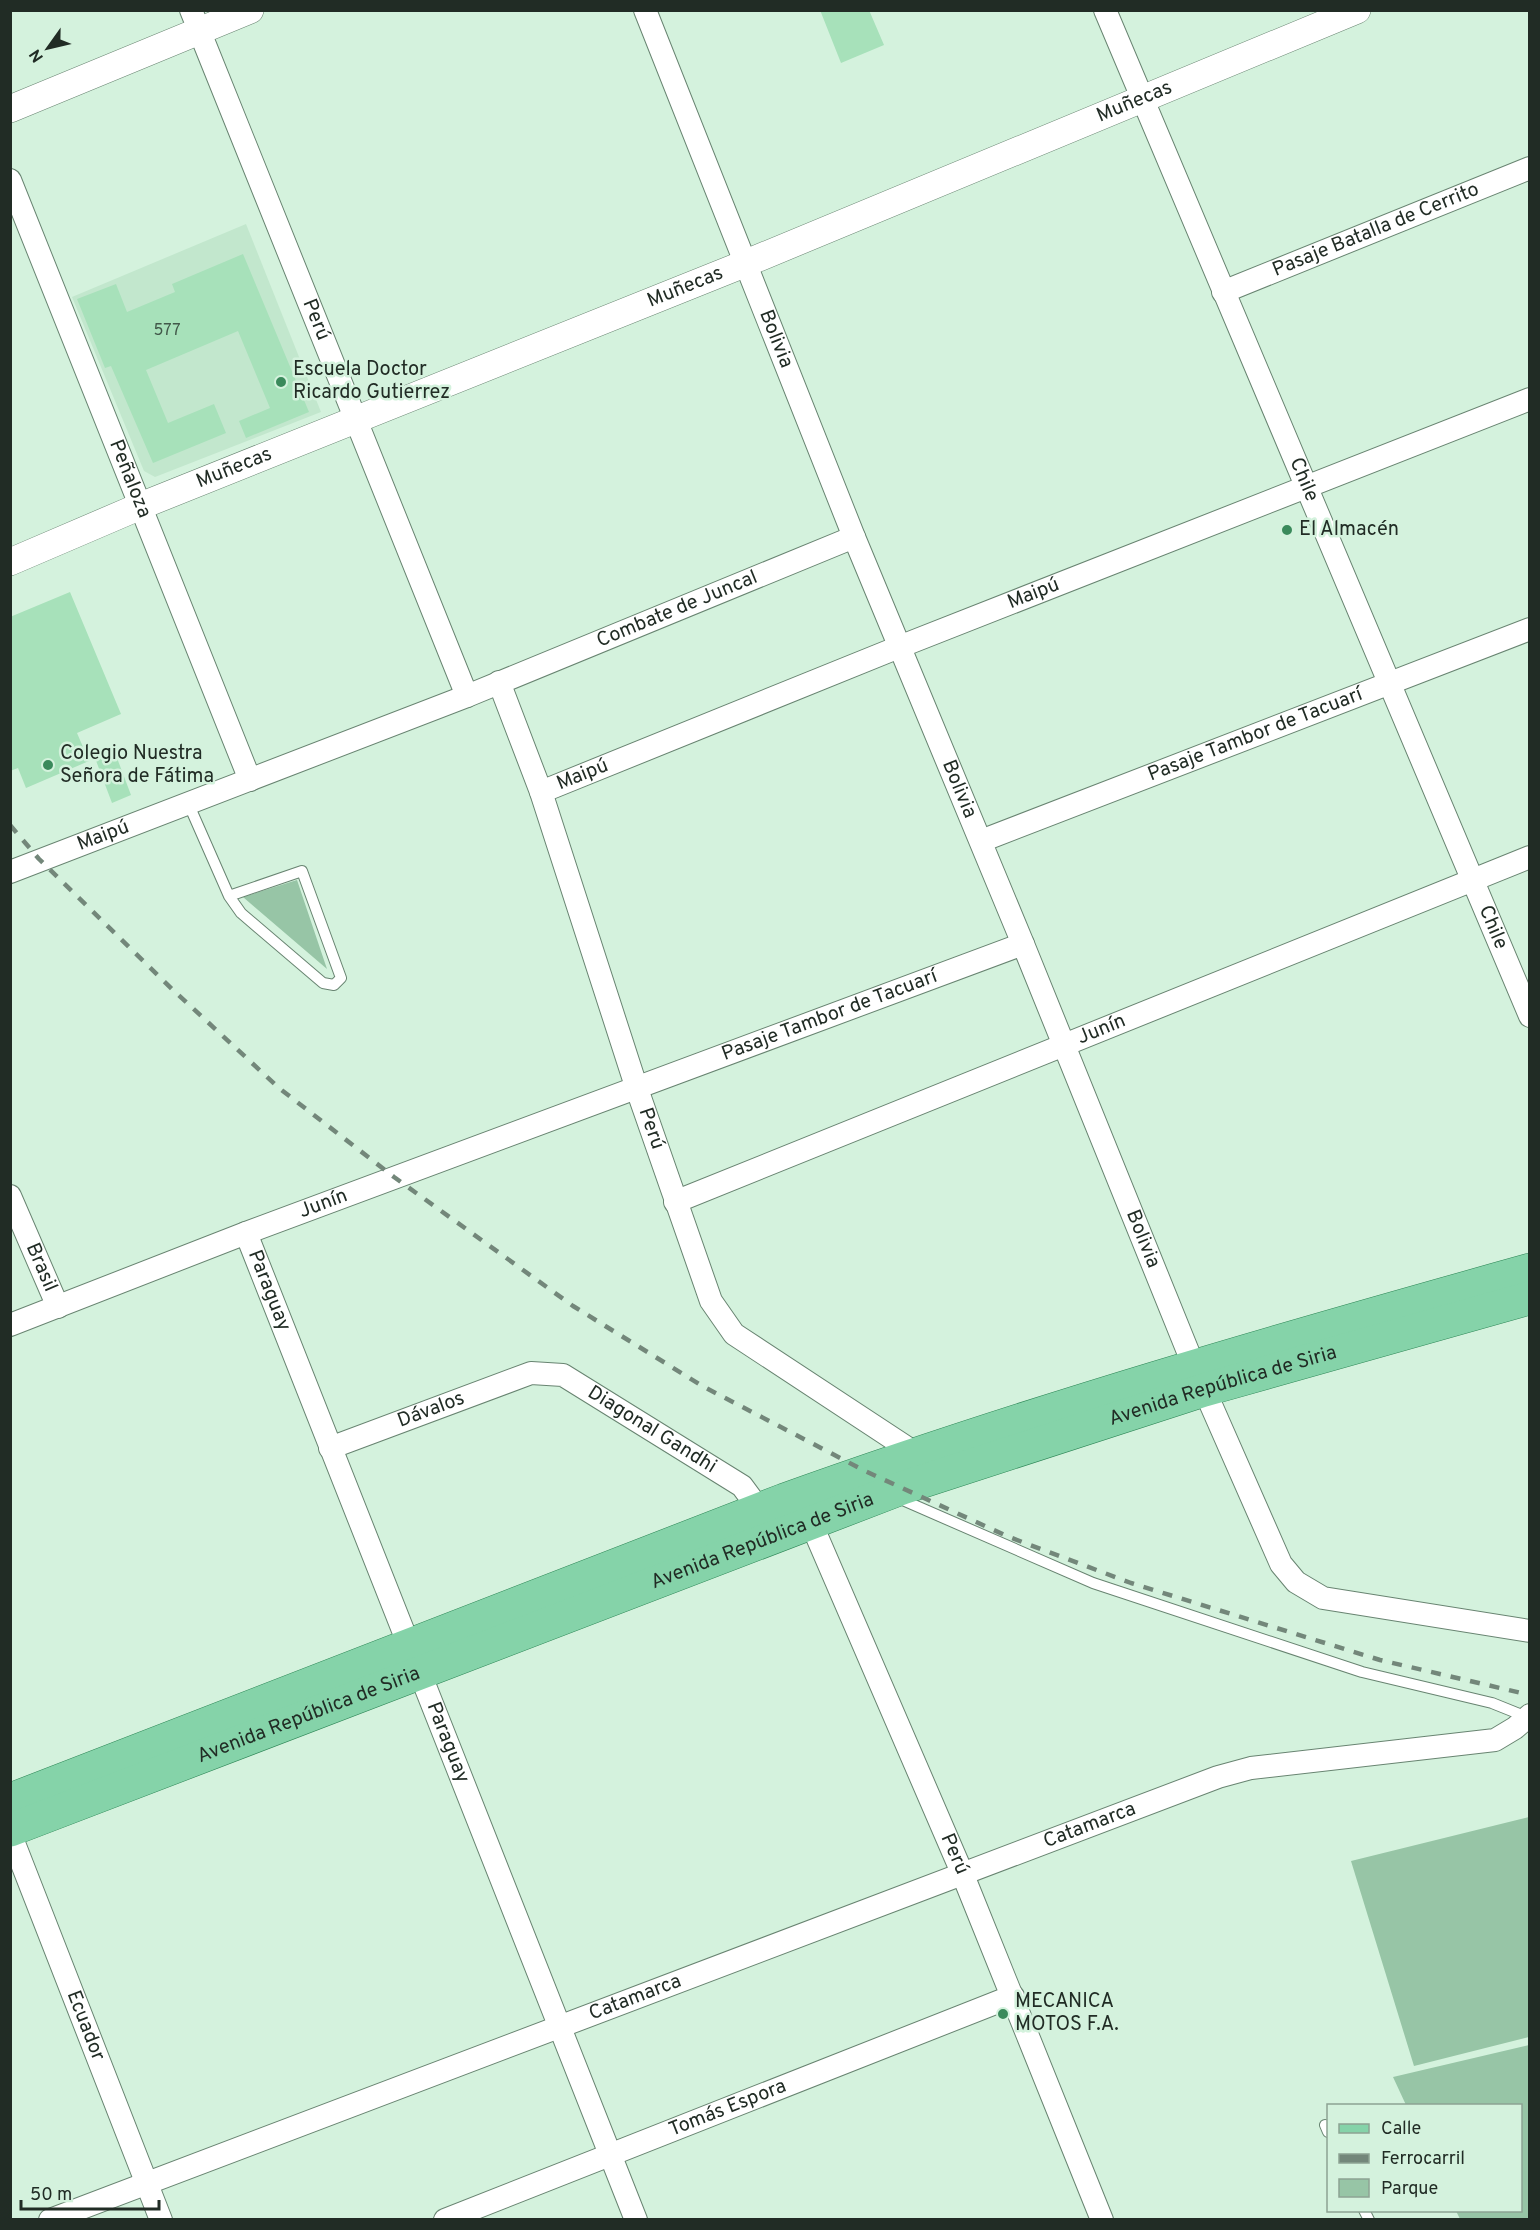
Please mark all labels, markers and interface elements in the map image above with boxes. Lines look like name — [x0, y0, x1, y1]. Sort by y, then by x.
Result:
north arrow — [18, 18, 78, 78]
text: N — [26, 45, 49, 66]
street label: Muñecas — [1093, 75, 1176, 129]
street label: Pasaje Batalla de Cerrito — [1269, 177, 1483, 284]
street label: Muñecas — [644, 261, 727, 314]
street label: Perú — [296, 295, 336, 344]
street label: Bolivia — [752, 306, 799, 372]
house number: 577 — [153, 321, 181, 341]
place label: Escuela Doctor Ricardo Gutierrez — [293, 357, 450, 406]
marker: Escuela Doctor Ricardo Gutierrez — [274, 375, 288, 389]
street label: Peñaloza — [102, 436, 157, 522]
street label: Muñecas — [192, 442, 276, 495]
street label: Chile — [1283, 454, 1324, 506]
place label: El Almacén — [1299, 517, 1399, 543]
marker: El Almacén — [1280, 523, 1294, 537]
street label: Combate de Juncal — [593, 565, 762, 654]
street label: Maipú — [1004, 572, 1063, 616]
street label: Pasaje Tambor de Tacuarí — [1144, 681, 1368, 788]
place label: Colegio Nuestra Señora de Fátima — [60, 741, 214, 790]
street label: Maipú — [553, 753, 612, 797]
street label: Bolivia — [935, 756, 982, 822]
marker: Colegio Nuestra Señora de Fátima — [41, 758, 55, 772]
street label: Maipú — [74, 814, 133, 858]
street label: Chile — [1472, 902, 1513, 953]
street label: Pasaje Tambor de Tacuarí — [718, 963, 943, 1068]
street label: Junín — [1074, 1008, 1130, 1051]
street label: Perú — [632, 1104, 670, 1153]
street label: Junín — [296, 1183, 351, 1225]
street label: Bolivia — [1119, 1206, 1166, 1272]
street label: Brasil — [19, 1239, 63, 1296]
street label: Paraguay — [241, 1246, 296, 1335]
street label: Avenida República de Siria — [1106, 1340, 1340, 1433]
street label: Diagonal Gandhi — [582, 1380, 721, 1480]
street label: Dávalos — [394, 1386, 468, 1435]
street label: Avenida República de Siria — [647, 1487, 878, 1596]
street label: Avenida República de Siria — [194, 1661, 424, 1770]
street label: Paraguay — [420, 1698, 475, 1787]
street label: Catamarca — [1040, 1796, 1140, 1855]
street label: Perú — [934, 1830, 974, 1879]
street label: Catamarca — [585, 1969, 685, 2027]
street label: Ecuador — [60, 1987, 111, 2065]
place label: MECANICA MOTOS F.A. — [1015, 1989, 1119, 2038]
marker: MECANICA MOTOS F.A. — [996, 2007, 1010, 2021]
street label: Tomás Espora — [665, 2074, 790, 2143]
legend — [1327, 2104, 1522, 2212]
text: Calle — [1381, 2118, 1421, 2141]
text: Ferrocarril — [1381, 2148, 1465, 2171]
scale bar — [21, 2173, 159, 2211]
text: Parque — [1381, 2178, 1438, 2201]
text: 50 m — [30, 2184, 72, 2207]

